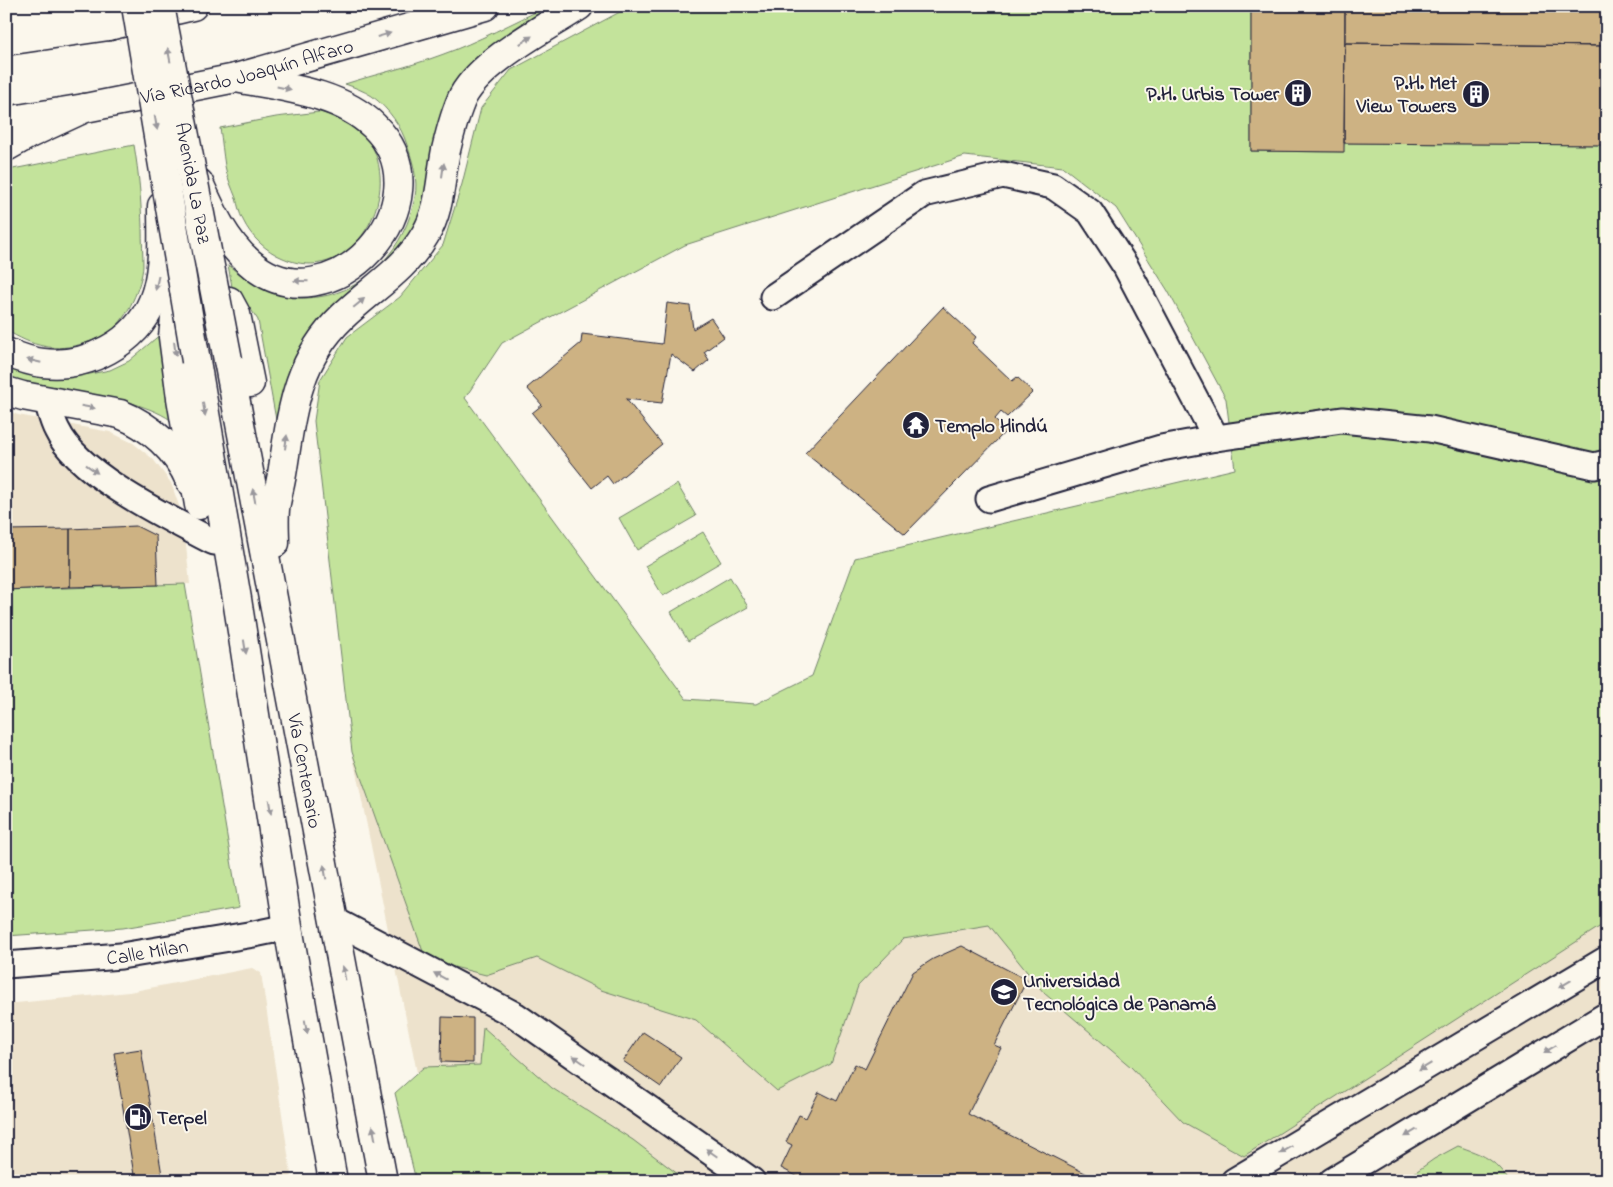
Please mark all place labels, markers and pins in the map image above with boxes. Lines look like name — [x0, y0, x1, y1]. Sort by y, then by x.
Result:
place label: P.H. Met View Towers — [1355, 70, 1457, 122]
building icon: P.H. Urbis Tower — [1283, 78, 1313, 108]
building icon: P.H. Met View Towers — [1461, 79, 1491, 109]
place label: P.H. Urbis Tower — [1146, 81, 1280, 110]
temple icon: Templo Hindú — [901, 410, 931, 440]
place label: Templo Hindú — [935, 413, 1048, 442]
place label: Universidad Tecnológica de Panamá — [1023, 968, 1217, 1021]
school or university icon: Universidad Tecnológica de Panamá — [989, 977, 1019, 1007]
fuel station icon: Terpel — [123, 1102, 153, 1132]
place label: Terpel — [157, 1105, 207, 1134]

